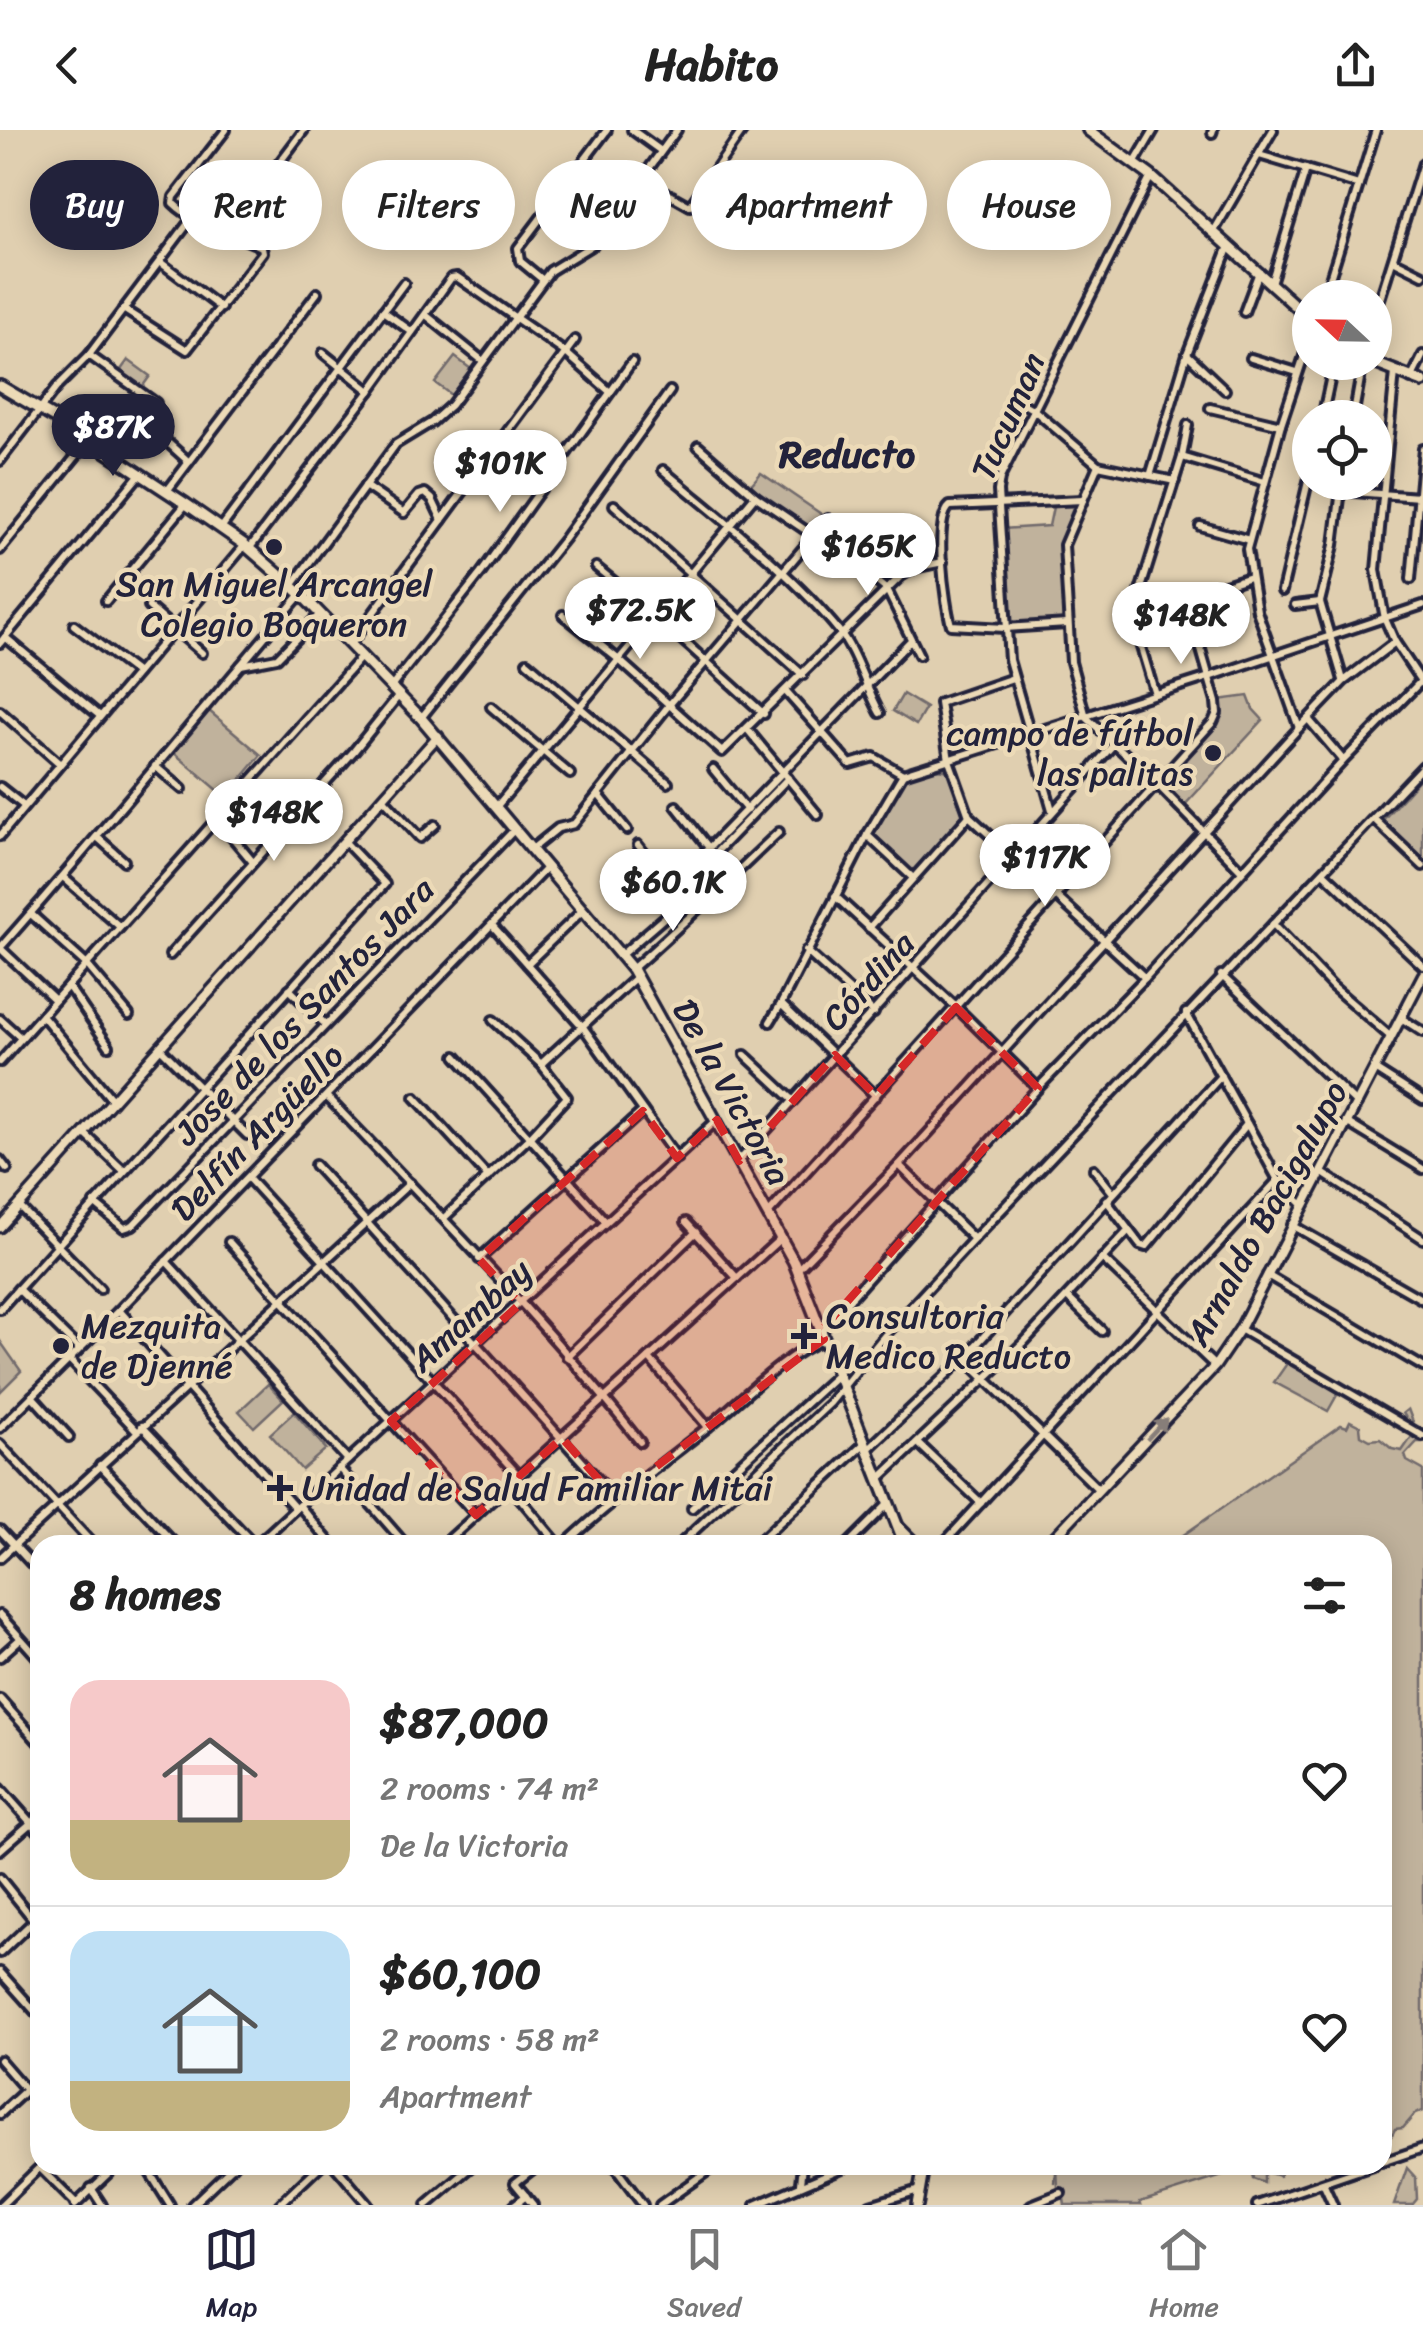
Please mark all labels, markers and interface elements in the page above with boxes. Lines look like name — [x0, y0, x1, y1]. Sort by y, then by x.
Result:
text: Habito — [645, 25, 778, 105]
icon: back — [40, 38, 95, 93]
icon: share — [1328, 38, 1383, 93]
chip: Buy — [30, 160, 159, 250]
chip: Rent — [179, 160, 322, 250]
chip: Filters — [342, 160, 515, 250]
chip: New — [535, 160, 671, 250]
chip: Apartment — [691, 160, 927, 250]
chip: House — [947, 160, 1111, 250]
north arrow — [1292, 280, 1392, 380]
map controls — [1292, 280, 1392, 500]
street label: Tucuman — [952, 342, 1064, 490]
pin: $87K — [54, 394, 172, 479]
text: $87K — [74, 398, 152, 455]
button: locate — [1292, 400, 1392, 500]
district label: Reducto — [778, 421, 915, 488]
pin: $101K — [430, 430, 570, 515]
text: $101K — [456, 434, 544, 491]
pin: $165K — [798, 513, 938, 598]
text: $165K — [822, 517, 914, 574]
marker: San Miguel Arcangel Colegio Boqueron — [263, 536, 285, 558]
place label: San Miguel Arcangel Colegio Boqueron — [116, 553, 433, 655]
pin: $72.5K — [559, 577, 721, 662]
text: $72.5K — [587, 581, 693, 638]
pin: $148K — [1111, 582, 1251, 667]
text: $148K — [1134, 586, 1228, 643]
place label: campo de fútbol las palitas — [946, 702, 1194, 804]
marker: campo de fútbol las palitas — [1202, 742, 1224, 764]
pin: $148K — [204, 779, 344, 864]
text: $148K — [227, 783, 321, 840]
pin: $117K — [975, 824, 1115, 909]
text: $117K — [1002, 828, 1088, 885]
pin: $60.1K — [592, 849, 754, 934]
text: $60.1K — [622, 853, 724, 910]
street label: Jose de los Santos Jara — [157, 861, 450, 1161]
street label: Córdina — [805, 916, 931, 1046]
street label: De la Victoria — [655, 987, 809, 1198]
street label: Delfín Argüello — [154, 1027, 360, 1237]
street label: Arnaldo Bacigalupo — [1167, 1068, 1365, 1358]
street label: Amambay — [393, 1242, 547, 1388]
place label: Consultoria Medico Reducto — [826, 1285, 1071, 1387]
place label: Mezquita de Djenné — [81, 1295, 233, 1397]
marker: Consultoria Medico Reducto — [791, 1323, 817, 1349]
marker: Mezquita de Djenné — [50, 1335, 72, 1357]
one-way arrow — [1145, 1417, 1168, 1441]
place label: Unidad de Salud Familiar Mitai — [302, 1457, 773, 1519]
marker: Unidad de Salud Familiar Mitai — [267, 1475, 293, 1501]
text: 8 homes — [70, 1558, 221, 1632]
icon: filters — [1297, 1568, 1352, 1623]
text: $87,000 — [380, 1686, 549, 1760]
icon: home — [150, 1720, 270, 1840]
icon: heart — [1297, 1753, 1352, 1808]
text: 2 rooms · 74 m² — [380, 1760, 599, 1817]
text: De la Victoria — [380, 1817, 568, 1874]
text: $60,100 — [380, 1937, 541, 2011]
icon: home — [150, 1971, 270, 2091]
icon: heart — [1297, 2004, 1352, 2059]
text: 2 rooms · 58 m² — [380, 2011, 600, 2068]
text: Apartment — [380, 2068, 531, 2125]
tab: Map — [204, 2222, 259, 2331]
tab: Saved — [667, 2222, 741, 2331]
tab: Home — [1149, 2222, 1219, 2331]

